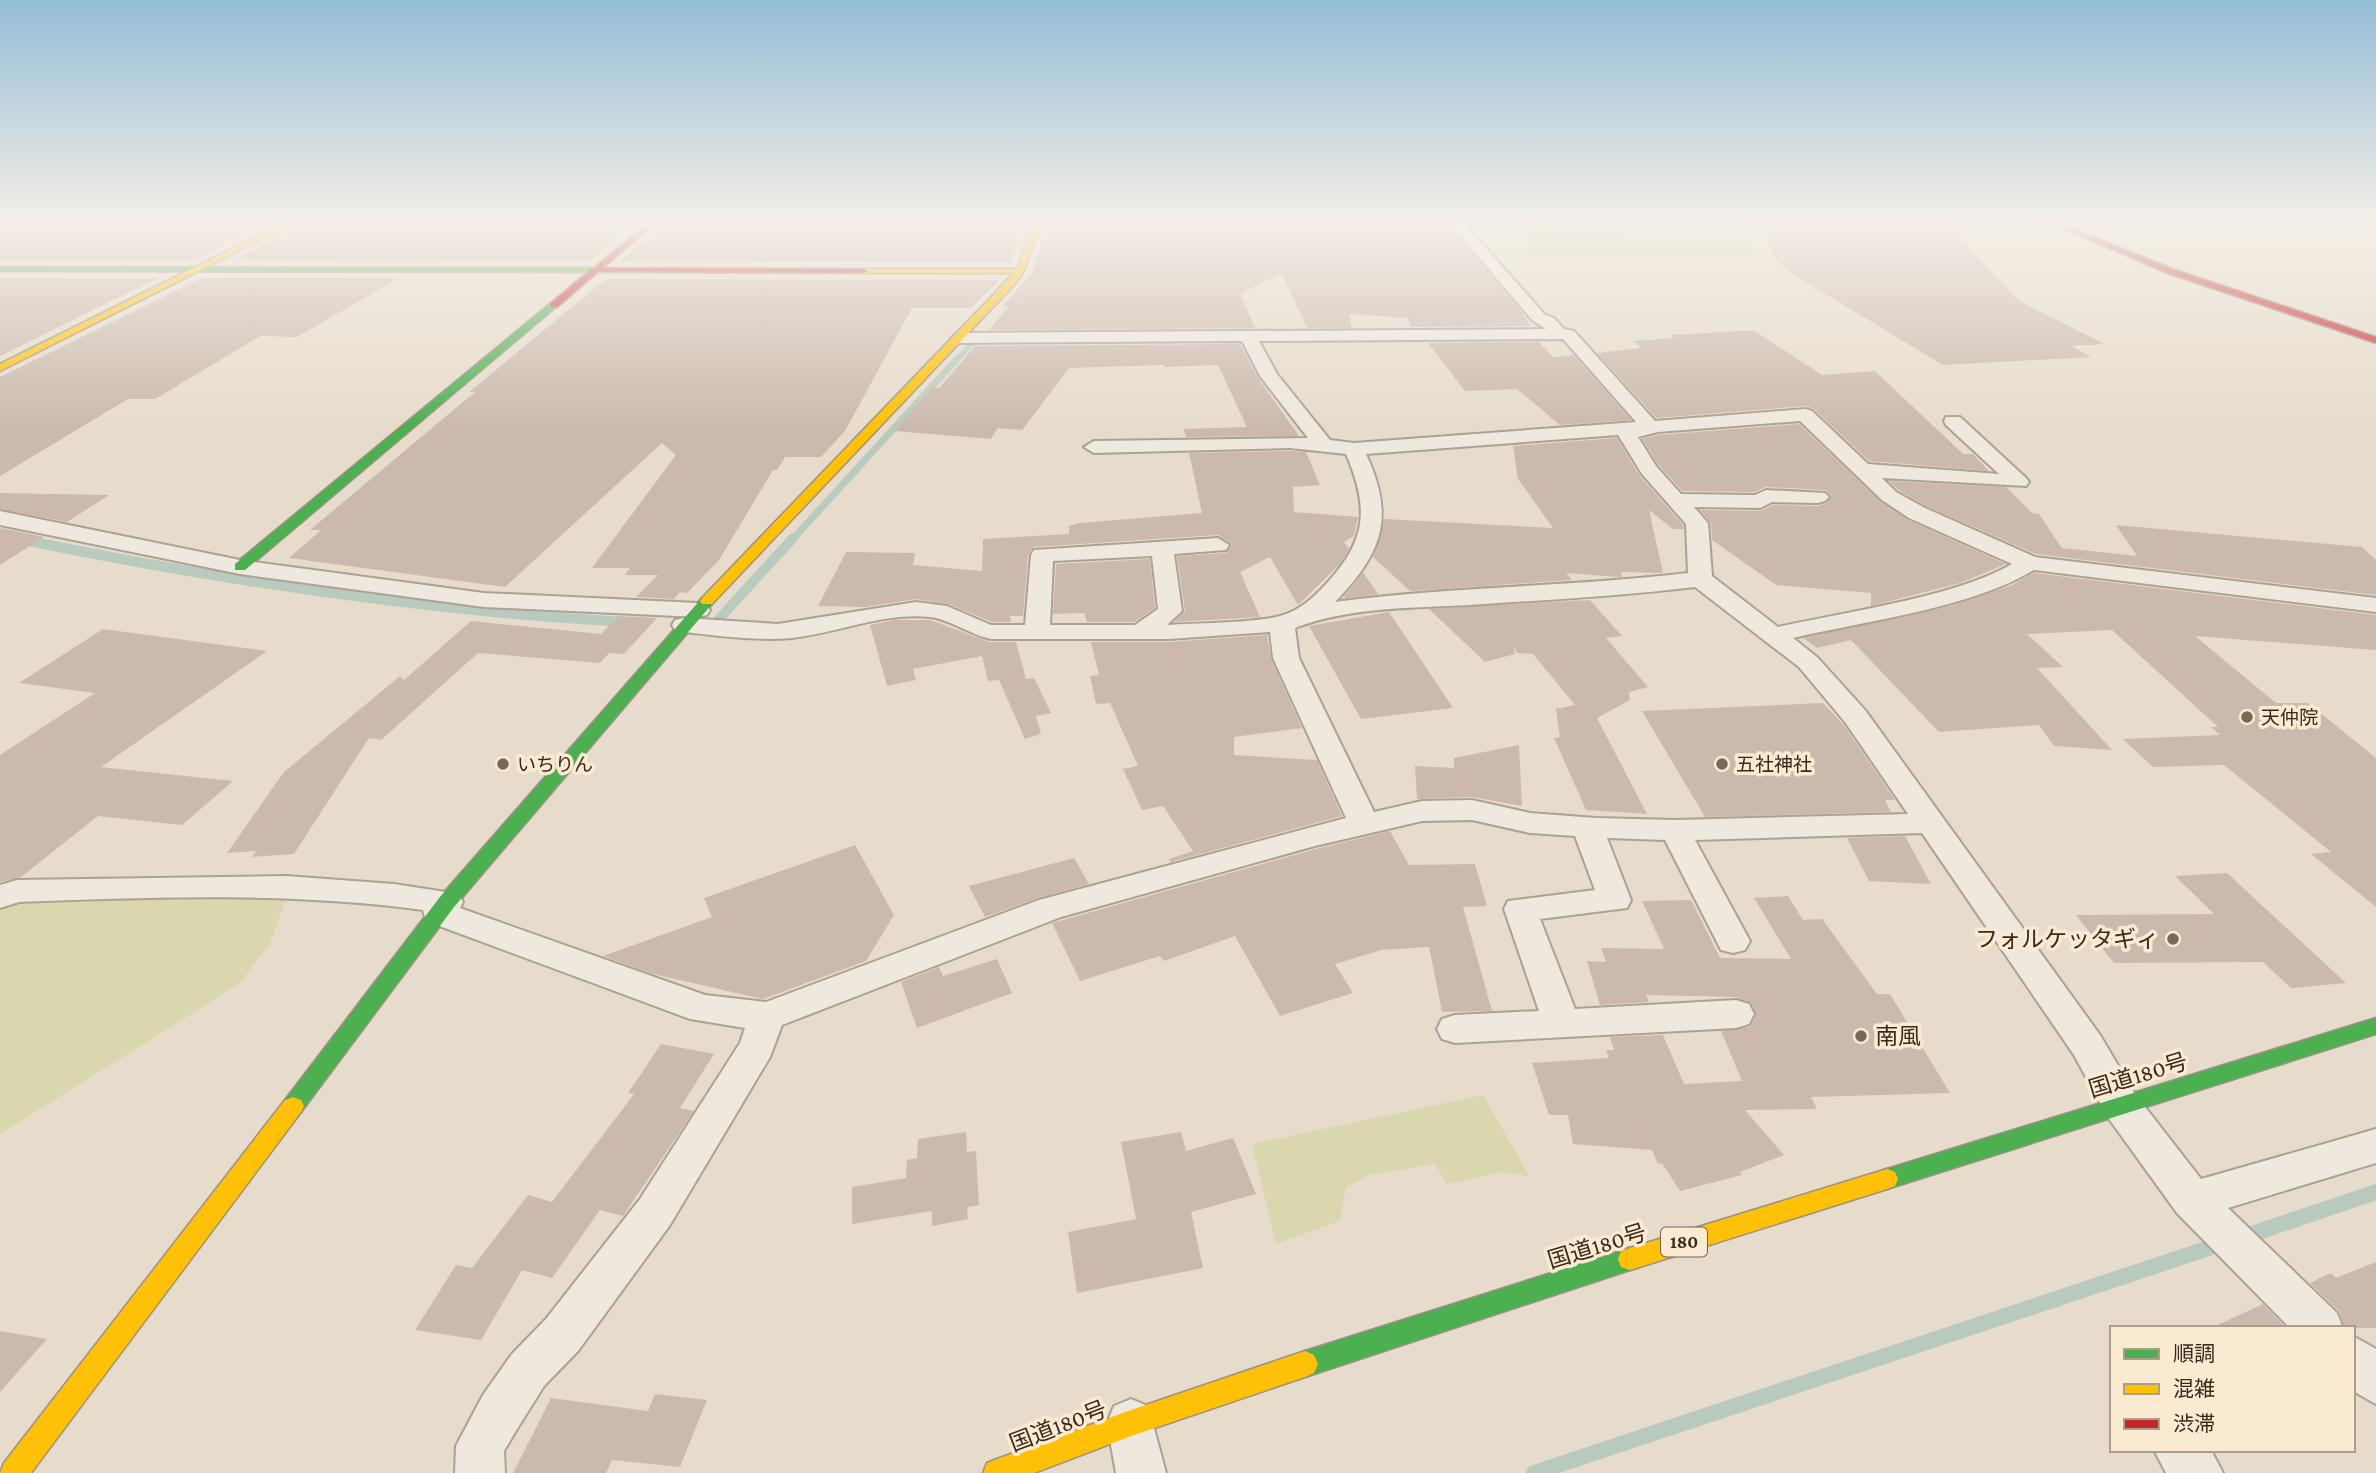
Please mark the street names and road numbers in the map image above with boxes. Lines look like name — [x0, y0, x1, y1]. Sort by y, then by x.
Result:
street label: 国道180号 — [2085, 1048, 2191, 1102]
street label: 国道180号 — [1544, 1219, 1650, 1273]
road number: 180 — [1661, 1227, 1707, 1256]
street label: 国道180号 — [1006, 1396, 1110, 1456]

